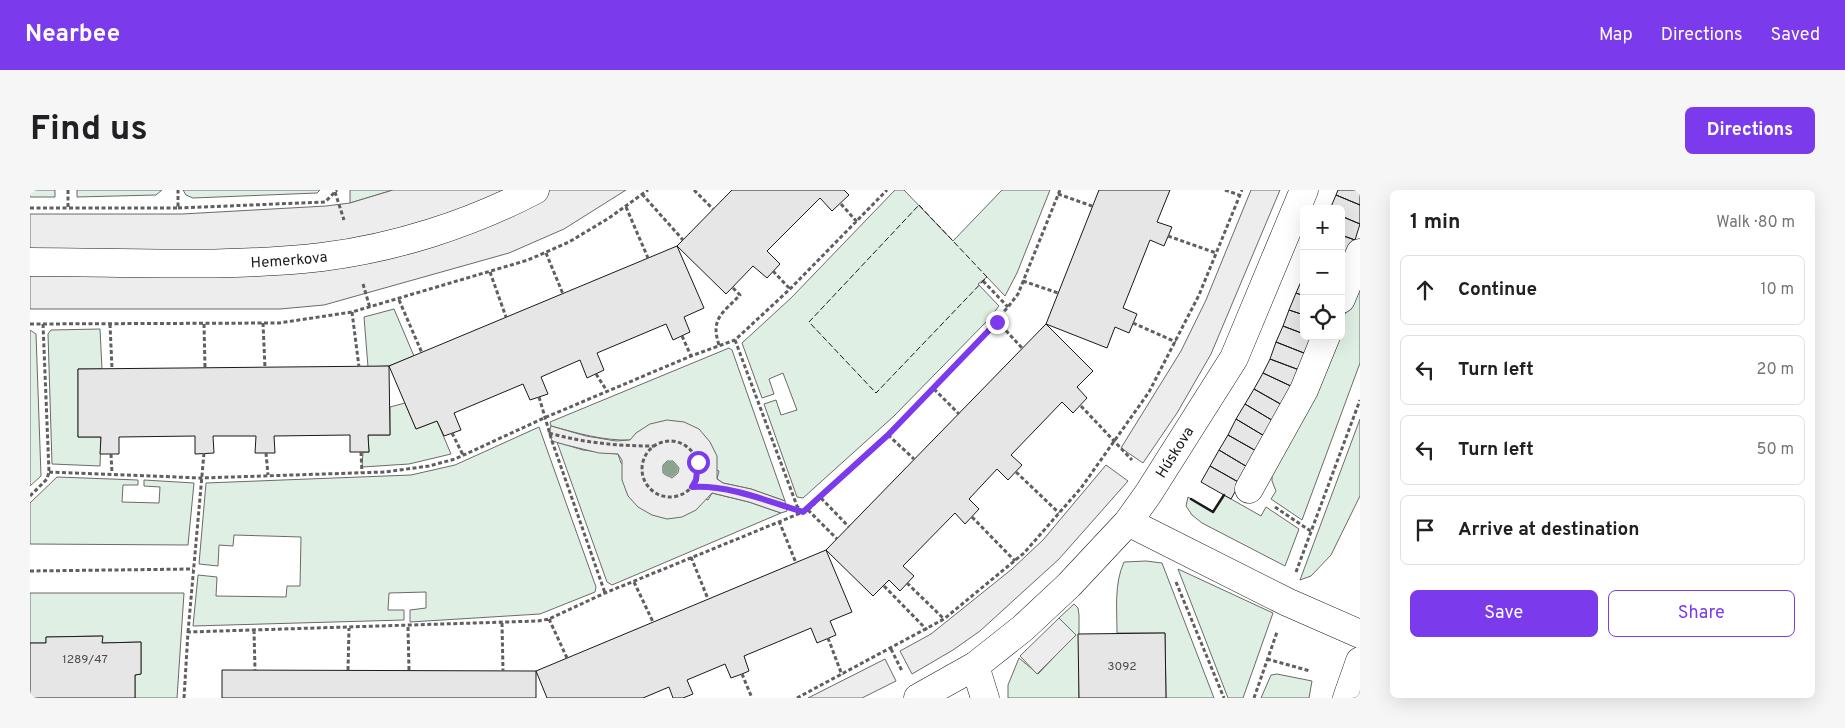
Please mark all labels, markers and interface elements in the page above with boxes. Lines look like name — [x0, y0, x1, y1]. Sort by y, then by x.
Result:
text: Nearbee — [25, 20, 120, 50]
text: Map — [1599, 24, 1633, 47]
text: Directions — [1661, 24, 1743, 47]
text: Saved — [1771, 24, 1820, 47]
button: Directions — [1685, 107, 1815, 154]
text: Find us — [30, 108, 148, 152]
map controls — [1300, 205, 1345, 340]
button: + — [1300, 205, 1345, 250]
text: 1 min — [1410, 209, 1460, 236]
text: Walk · 80 m — [1716, 213, 1795, 233]
street label: Hemerkova — [250, 248, 328, 273]
button: − — [1300, 250, 1345, 295]
icon: ahead — [1411, 276, 1439, 304]
text: Continue — [1458, 278, 1537, 302]
text: 10 m — [1760, 280, 1794, 300]
button: locate — [1300, 295, 1345, 340]
route end — [986, 311, 1009, 334]
icon: left — [1411, 356, 1439, 384]
text: Turn left — [1458, 358, 1534, 382]
text: 20 m — [1757, 360, 1794, 380]
street label: Húskova — [1152, 424, 1199, 482]
icon: left — [1411, 436, 1439, 464]
text: Turn left — [1458, 438, 1534, 462]
text: 50 m — [1757, 440, 1794, 460]
route start — [687, 451, 710, 474]
icon: arrive — [1411, 516, 1439, 544]
text: Arrive at destination — [1458, 518, 1639, 542]
button: Save — [1410, 590, 1598, 637]
button: Share — [1608, 590, 1795, 637]
house number: 1289/47 — [62, 652, 108, 668]
house number: 3092 — [1107, 659, 1137, 675]

